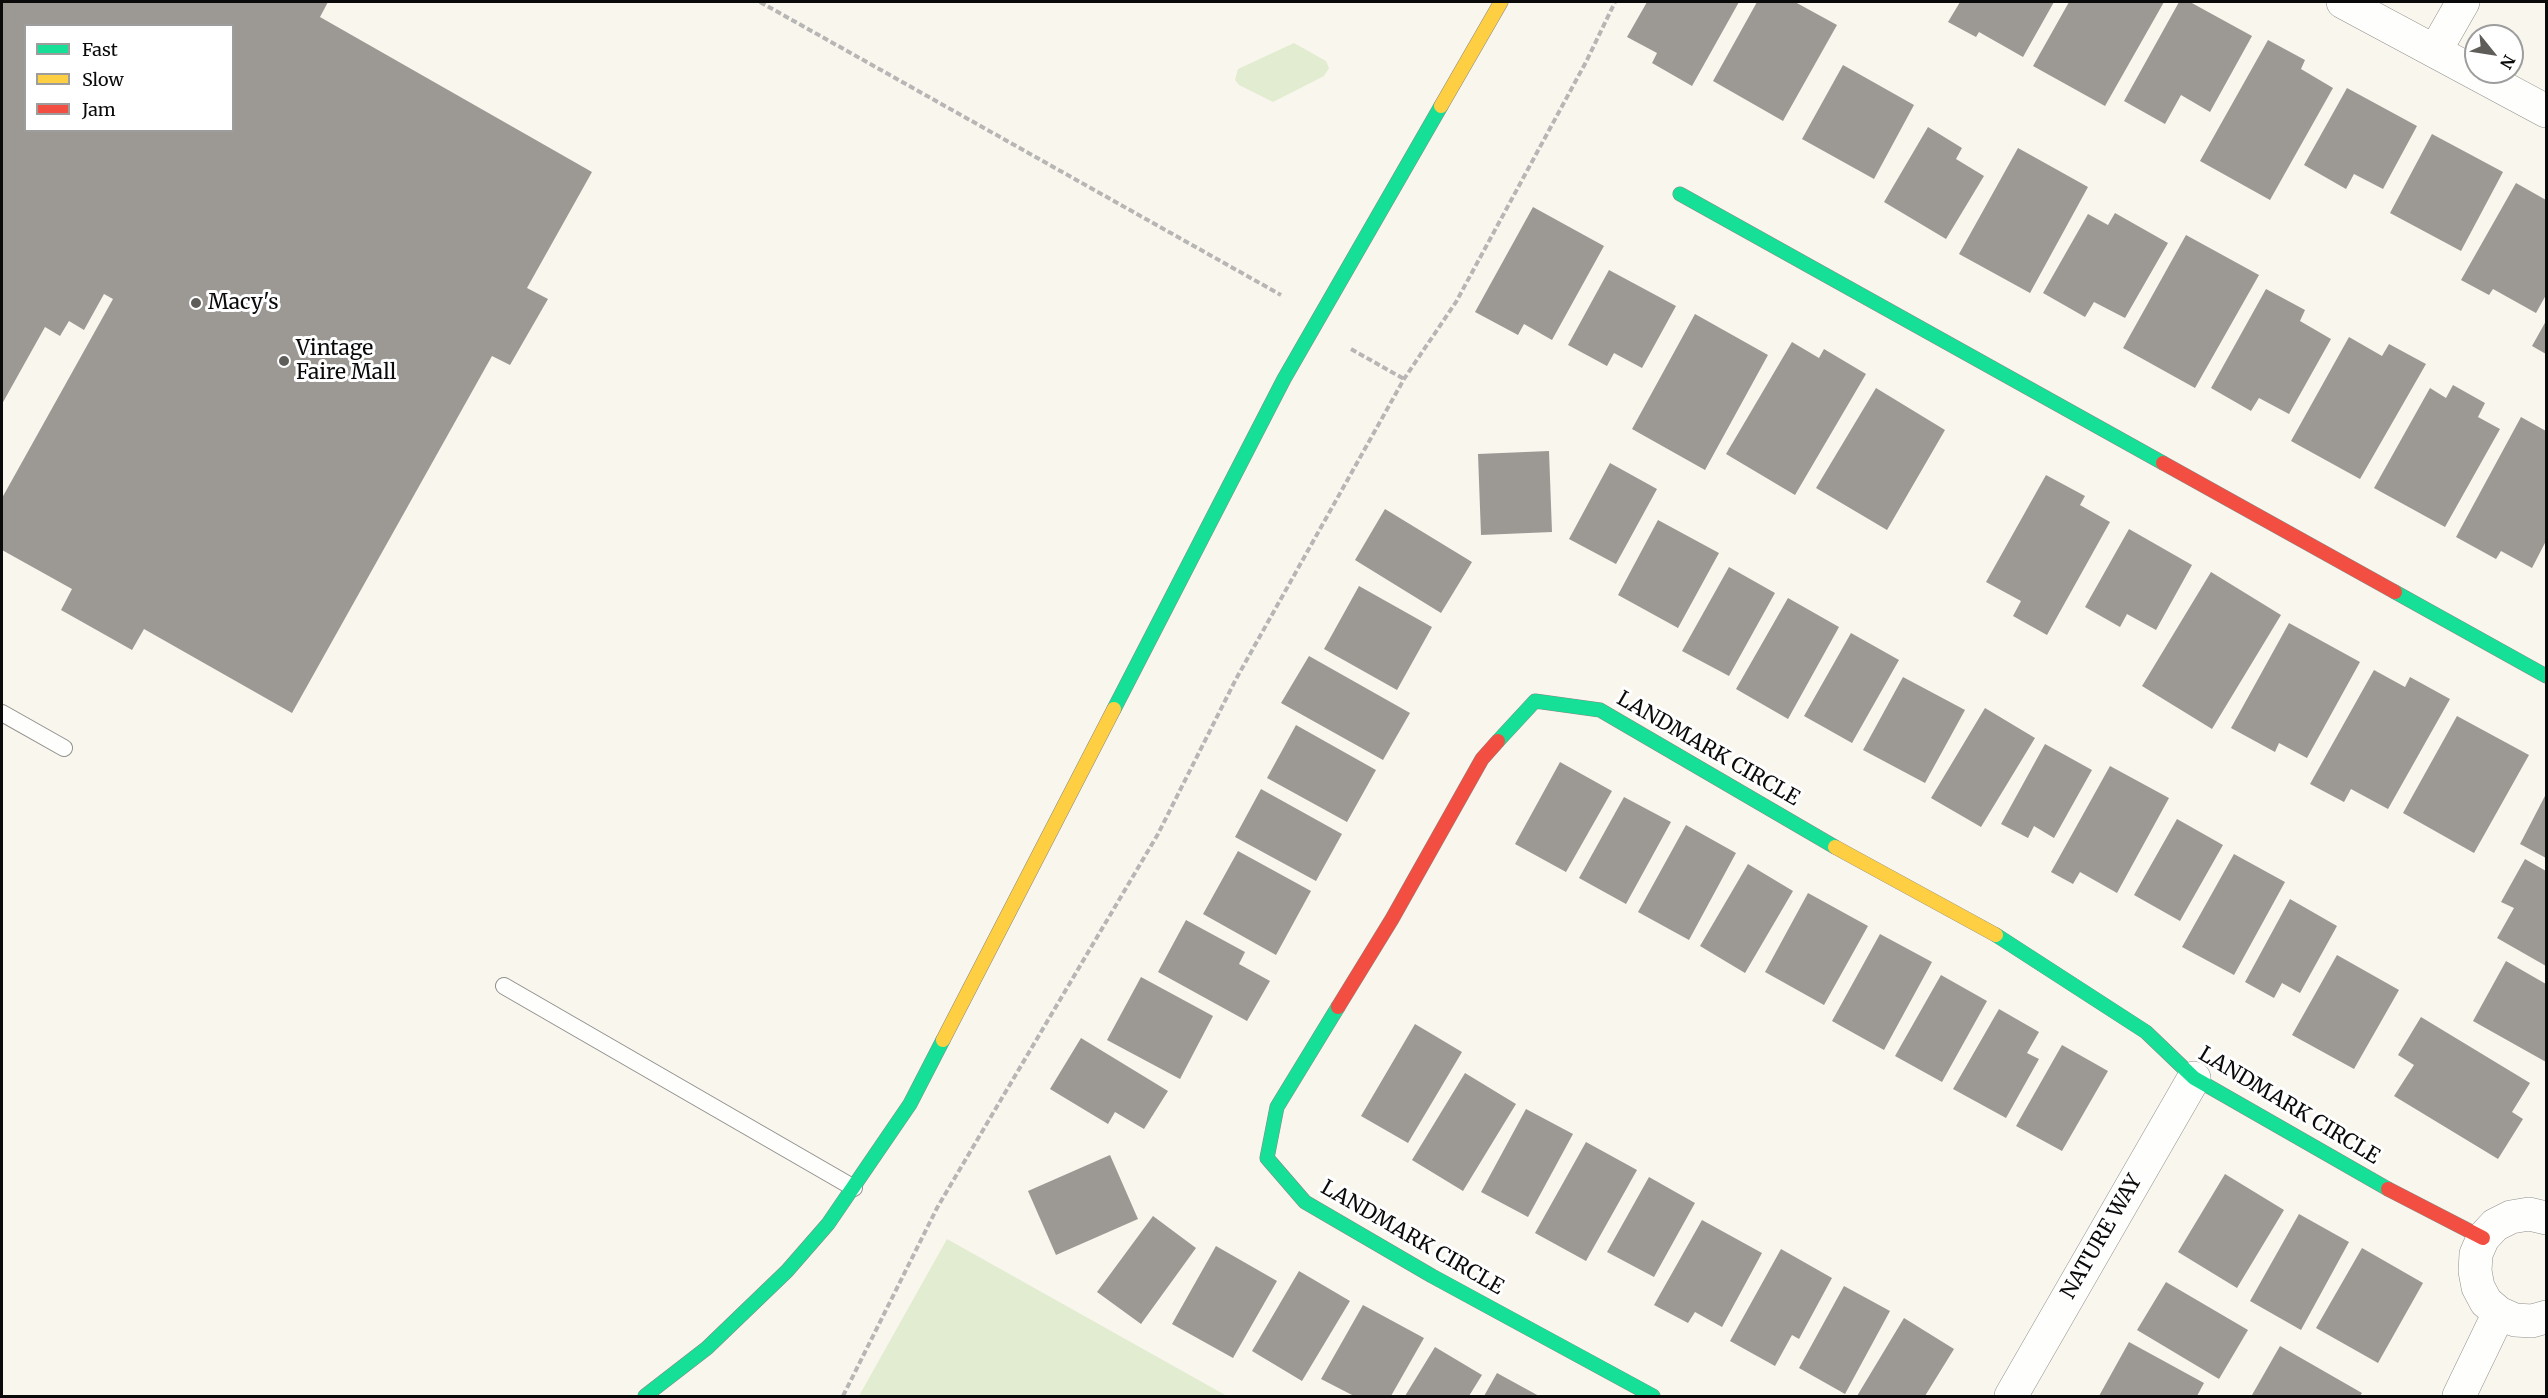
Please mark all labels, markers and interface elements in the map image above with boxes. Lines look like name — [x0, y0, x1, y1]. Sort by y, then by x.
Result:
legend — [24, 24, 234, 132]
north arrow — [2464, 24, 2524, 84]
text: Fast — [82, 38, 118, 61]
text: N — [2496, 52, 2520, 72]
text: Slow — [82, 68, 124, 91]
text: Jam — [82, 98, 116, 121]
place label: Macy's — [208, 290, 278, 316]
marker: Macy's — [189, 296, 203, 310]
place label: Vintage Faire Mall — [296, 336, 396, 386]
marker: Vintage Faire Mall — [277, 354, 291, 368]
street label: LANDMARK CIRCLE — [1612, 686, 1804, 812]
street label: LANDMARK CIRCLE — [2194, 1042, 2384, 1170]
street label: NATURE WAY — [2056, 1170, 2148, 1304]
street label: LANDMARK CIRCLE — [1316, 1175, 1508, 1301]

